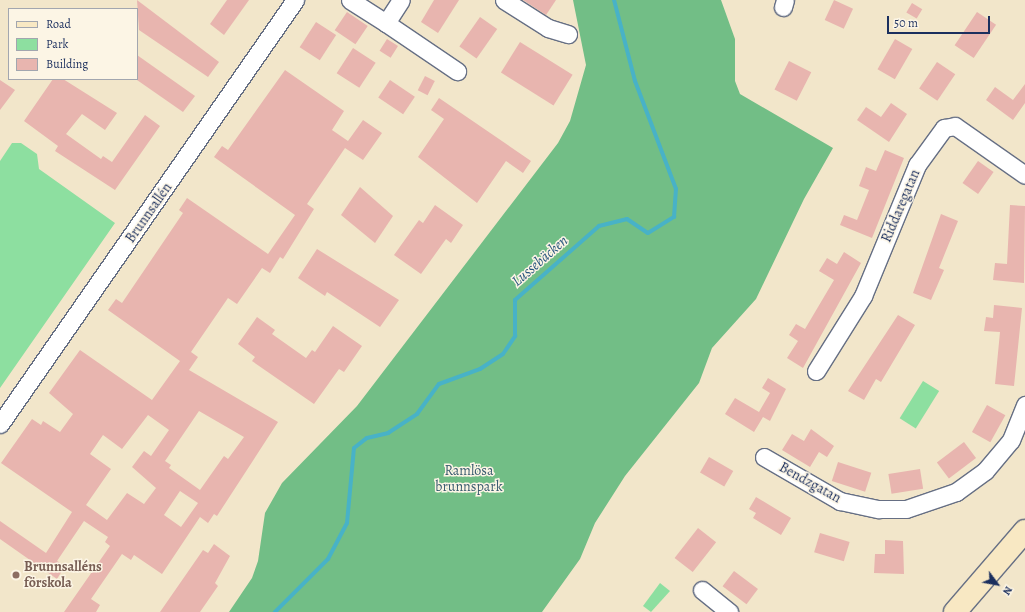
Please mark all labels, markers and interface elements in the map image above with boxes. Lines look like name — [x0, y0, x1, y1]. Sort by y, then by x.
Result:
legend — [8, 8, 138, 80]
scale bar — [889, 8, 992, 34]
text: 50 m — [894, 15, 918, 31]
text: Road — [46, 16, 71, 32]
text: Park — [46, 36, 69, 52]
text: Building — [46, 56, 88, 72]
street label: Riddaregatan — [878, 167, 924, 245]
street label: Brunnsallén — [122, 180, 176, 246]
water label: Lussebäcken — [508, 232, 572, 290]
street label: Bendzgatan — [776, 459, 844, 507]
park label: Ramlösa brunnspark — [435, 463, 503, 496]
place label: Brunnsalléns förskola — [24, 559, 102, 592]
north arrow — [977, 564, 1017, 604]
marker: Brunnsalléns förskola — [11, 570, 21, 580]
text: N — [999, 583, 1016, 598]

